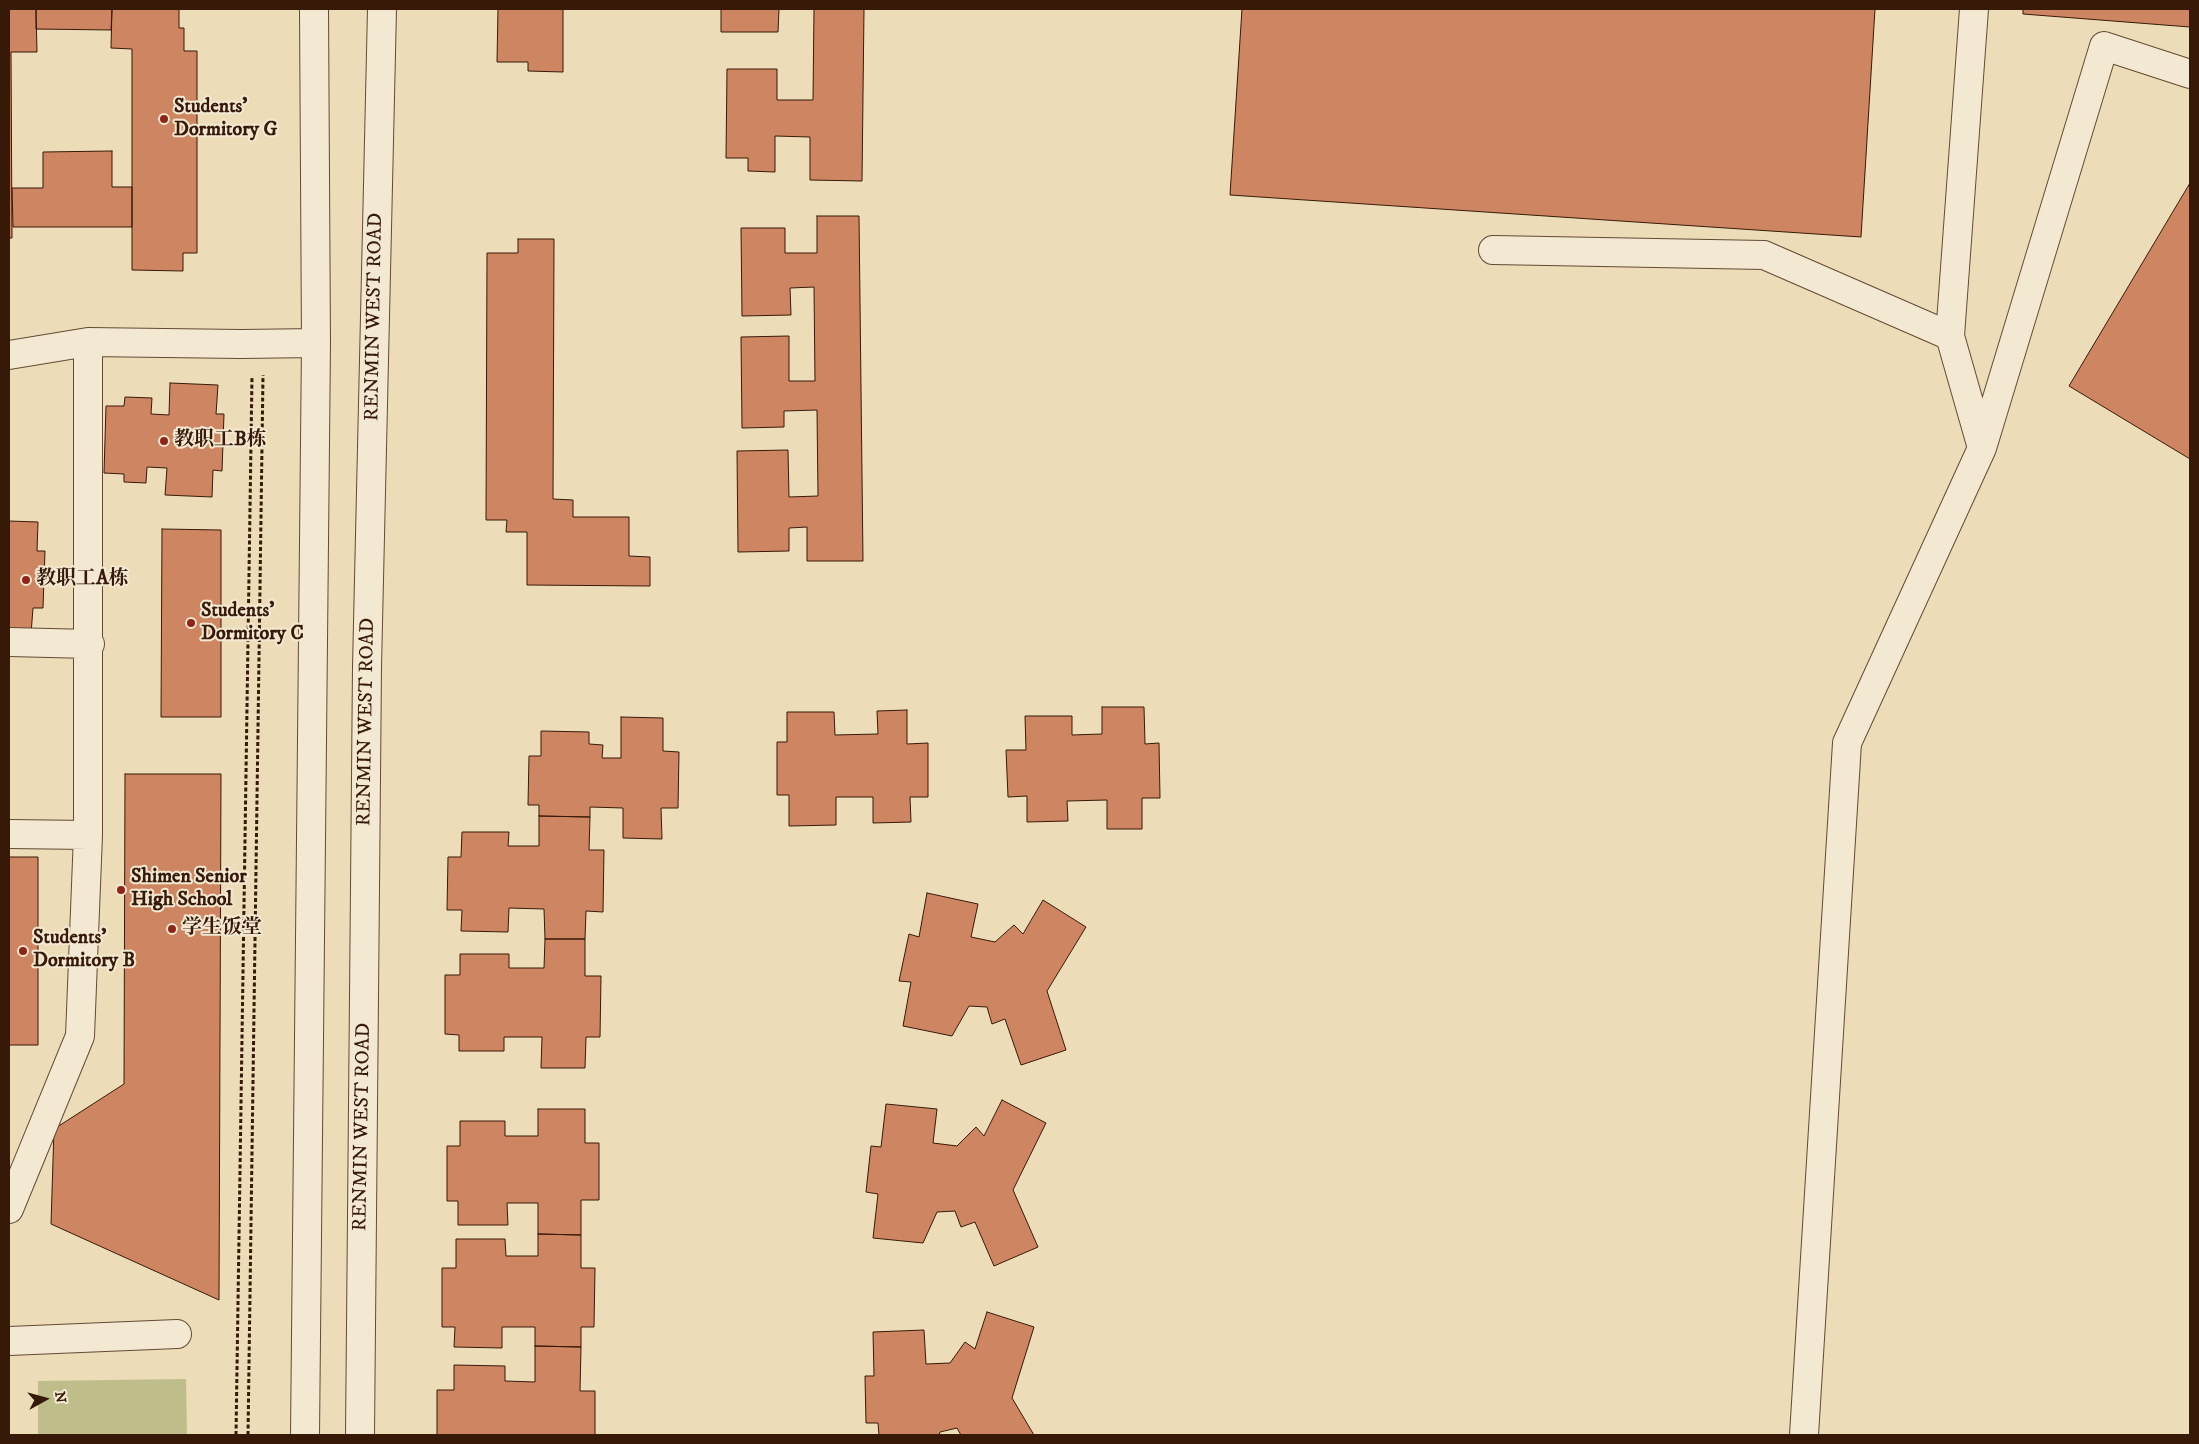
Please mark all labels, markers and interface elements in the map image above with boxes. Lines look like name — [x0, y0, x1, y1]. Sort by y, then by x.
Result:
place label: Students' Dormitory G — [174, 96, 277, 143]
marker: Students' Dormitory G — [158, 113, 170, 125]
street label: RENMIN WEST ROAD — [361, 213, 389, 421]
place label: 教职工B栋 — [174, 429, 267, 453]
marker: 教职工B栋 — [158, 435, 170, 447]
place label: 教职工A栋 — [36, 568, 129, 592]
marker: 教职工A栋 — [20, 574, 32, 586]
place label: Students' Dormitory C — [201, 600, 304, 647]
marker: Students' Dormitory C — [185, 617, 197, 629]
street label: RENMIN WEST ROAD — [353, 618, 381, 826]
place label: Shimen Senior High School — [131, 866, 247, 913]
marker: Shimen Senior High School — [115, 884, 127, 896]
place label: 学生饭堂 — [182, 917, 262, 941]
marker: 学生饭堂 — [166, 923, 178, 935]
place label: Students' Dormitory B — [33, 927, 135, 974]
marker: Students' Dormitory B — [17, 945, 29, 957]
street label: RENMIN WEST ROAD — [349, 1023, 377, 1231]
north arrow — [20, 1374, 70, 1424]
text: N — [50, 1390, 70, 1404]

